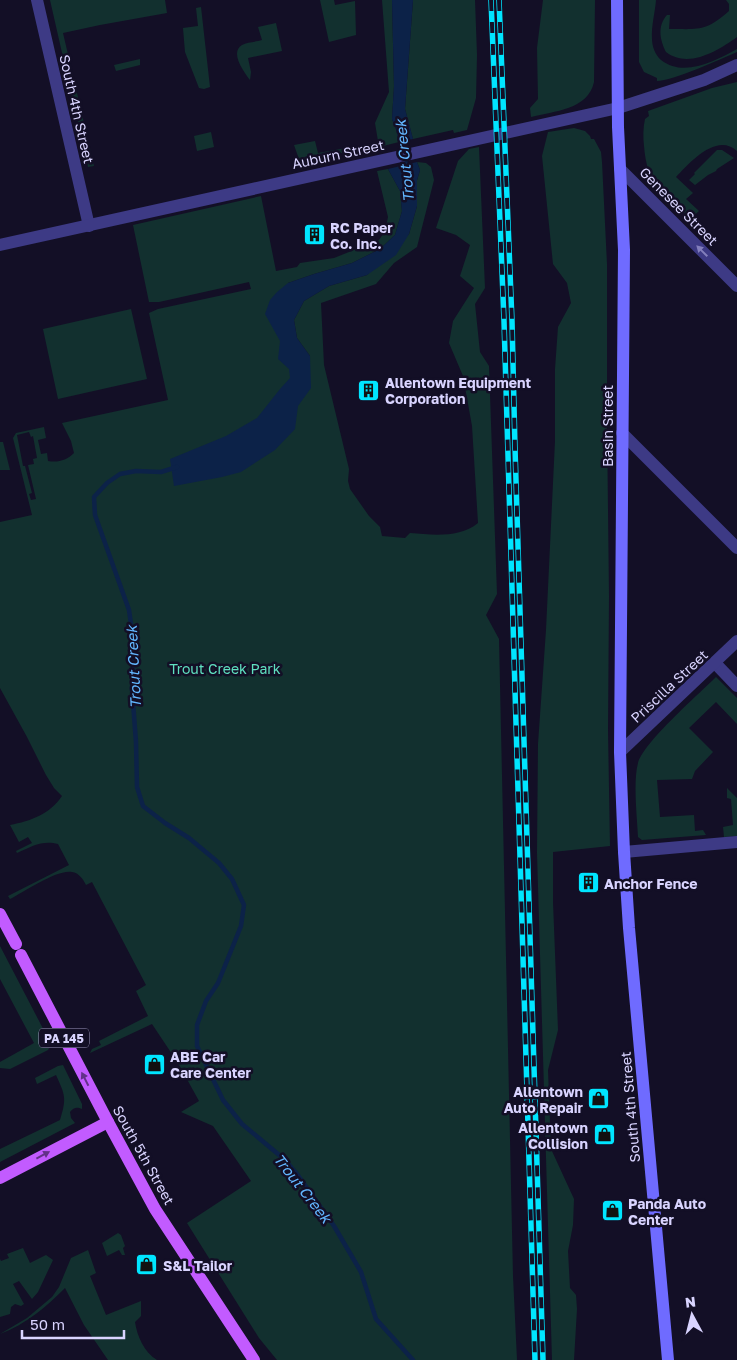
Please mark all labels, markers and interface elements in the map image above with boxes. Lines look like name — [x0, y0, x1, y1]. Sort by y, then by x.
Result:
street label: South 4th Street — [56, 53, 98, 165]
water label: Trout Creek — [391, 117, 417, 203]
street label: Auburn Street — [290, 136, 386, 172]
street label: Genesee Street — [636, 163, 722, 249]
place label: RC Paper Co. Inc. — [330, 219, 393, 252]
building icon: RC Paper Co. Inc. — [302, 223, 326, 247]
one-way arrow — [697, 245, 709, 257]
place label: Allentown Equipment Corporation — [385, 374, 531, 407]
building icon: Allentown Equipment Corporation — [357, 378, 381, 402]
street label: Basin Street — [599, 385, 616, 467]
water label: Trout Creek — [122, 623, 144, 709]
street label: Priscilla Street — [627, 646, 711, 726]
park label: Trout Creek Park — [169, 660, 281, 677]
building icon: Anchor Fence — [576, 871, 600, 895]
place label: Anchor Fence — [604, 875, 698, 892]
road number: PA 145 — [39, 1028, 89, 1048]
place label: ABE Car Care Center — [170, 1048, 252, 1081]
street label: South 4th Street — [617, 1051, 643, 1163]
shop icon: ABE Car Care Center — [142, 1052, 166, 1076]
one-way arrow — [81, 1071, 89, 1086]
place label: Allentown Auto Repair — [504, 1083, 584, 1116]
shop icon: Allentown Auto Repair — [587, 1087, 611, 1111]
street label: South 5th Street — [110, 1102, 178, 1208]
place label: Allentown Collision — [518, 1119, 588, 1152]
shop icon: Allentown Collision — [592, 1123, 616, 1147]
water label: Trout Creek — [270, 1150, 337, 1228]
one-way arrow — [36, 1151, 51, 1159]
place label: Panda Auto Center — [628, 1195, 706, 1228]
shop icon: Panda Auto Center — [600, 1199, 624, 1223]
shop icon: S&L Tailor — [135, 1253, 159, 1277]
place label: S&L Tailor — [163, 1257, 233, 1274]
north arrow — [667, 1290, 717, 1340]
text: N — [684, 1293, 697, 1311]
scale bar — [22, 1308, 125, 1340]
text: 50 m — [30, 1315, 65, 1333]

